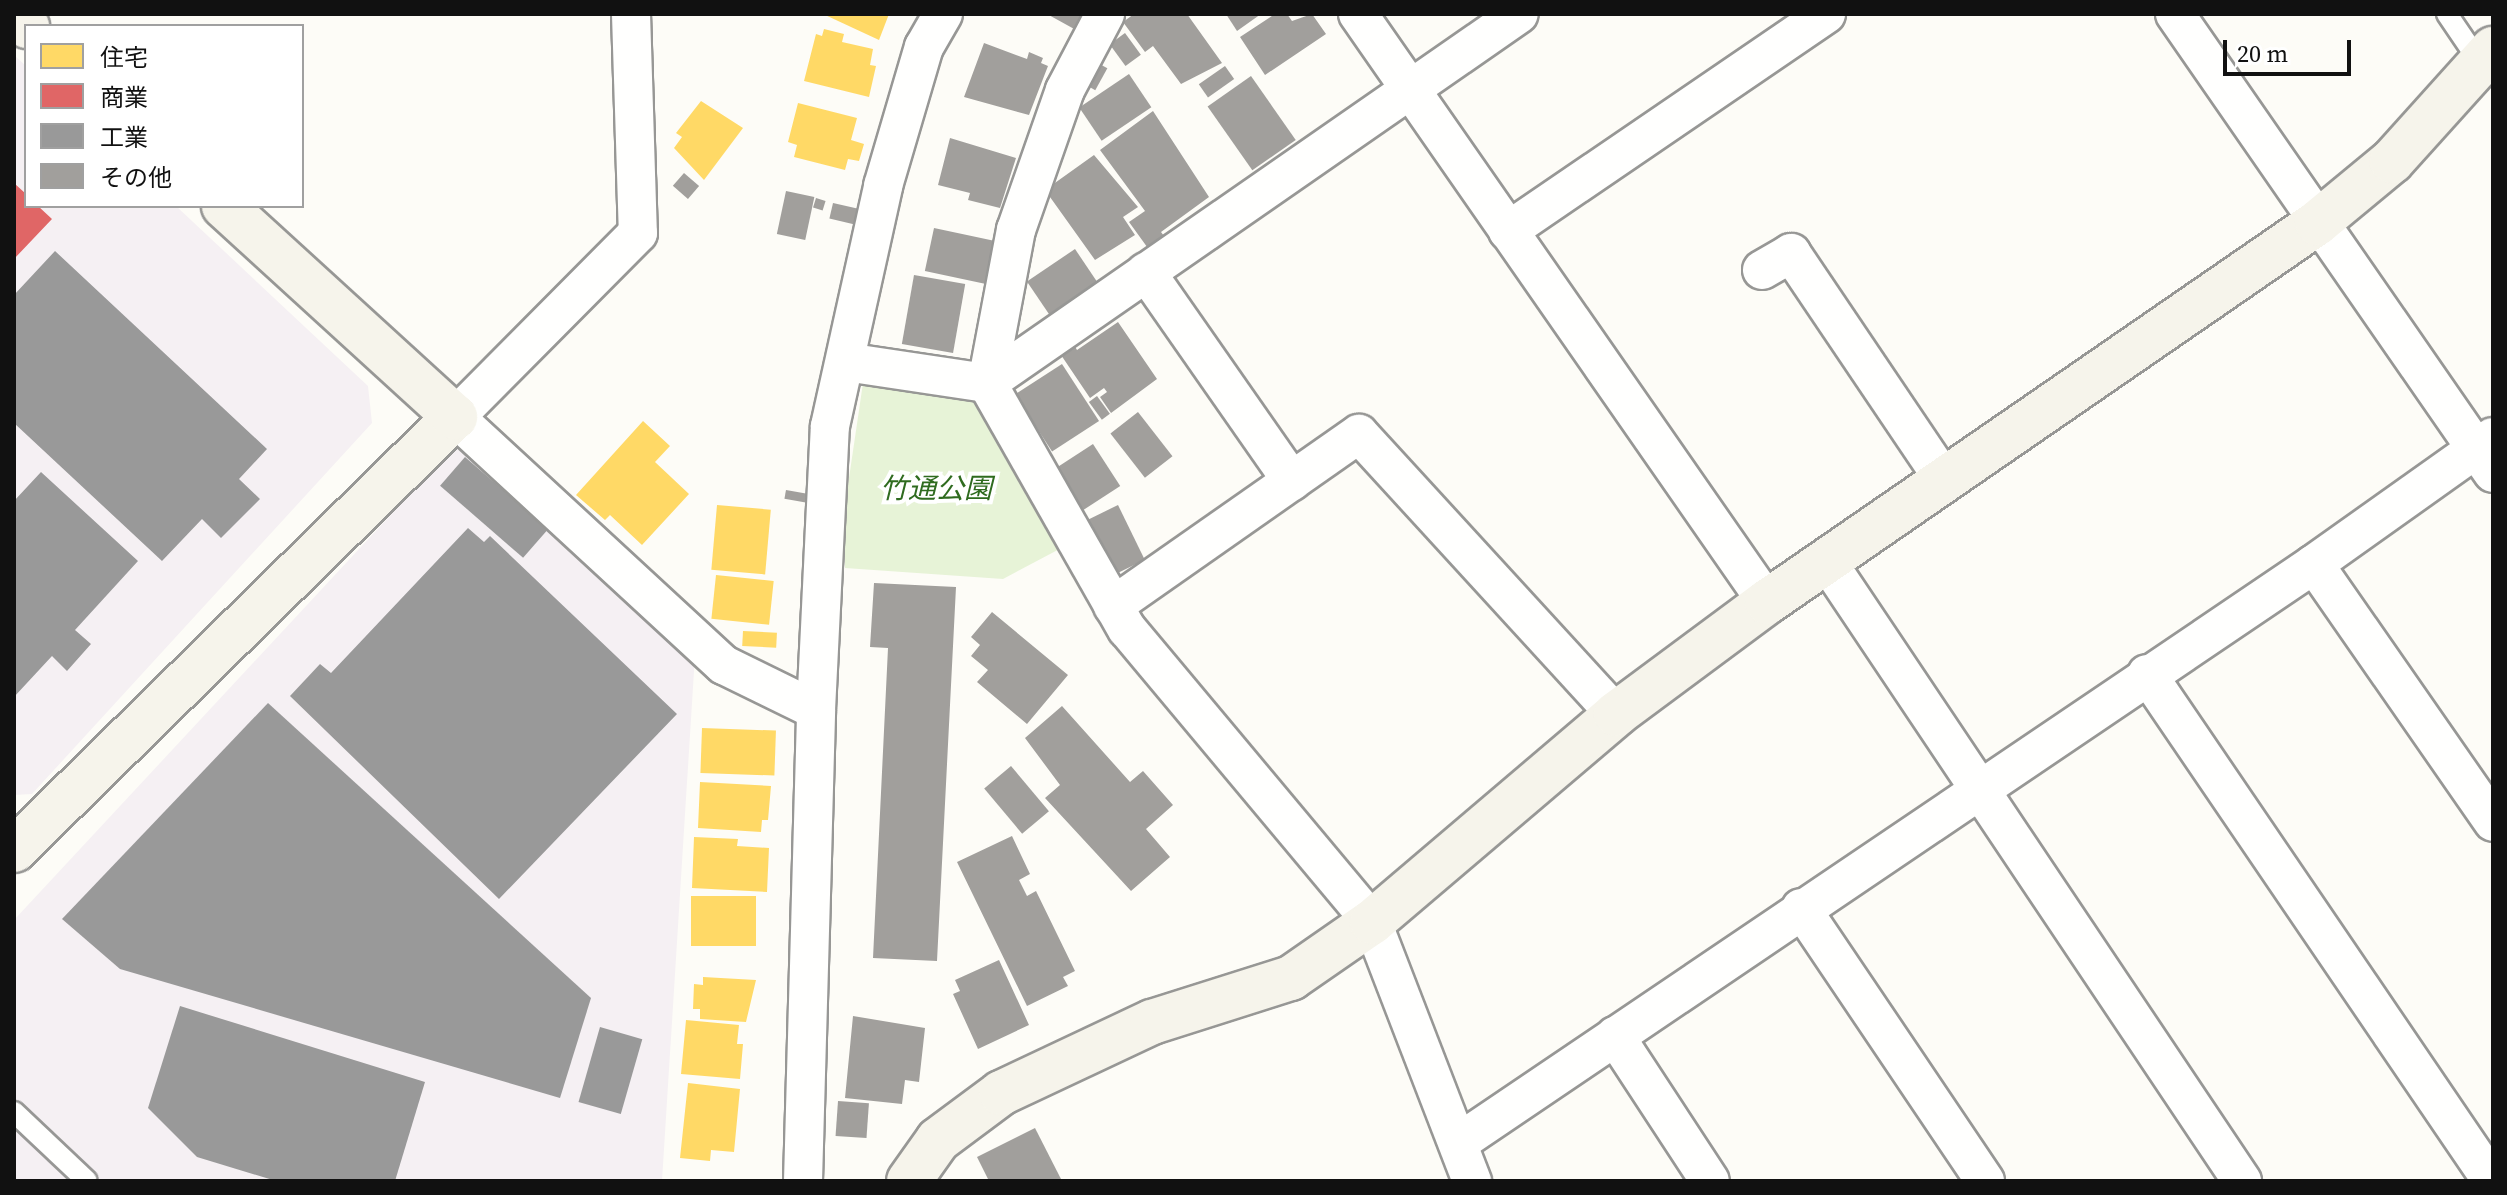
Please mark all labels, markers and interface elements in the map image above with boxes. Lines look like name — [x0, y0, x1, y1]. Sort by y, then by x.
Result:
legend — [24, 24, 304, 208]
scale bar — [2227, 24, 2355, 74]
text: 20 m — [2237, 37, 2288, 70]
text: 住宅 — [100, 41, 148, 74]
text: 商業 — [100, 81, 148, 114]
text: 工業 — [100, 121, 148, 154]
text: その他 — [100, 161, 172, 194]
park label: 竹通公園 — [880, 471, 992, 505]

